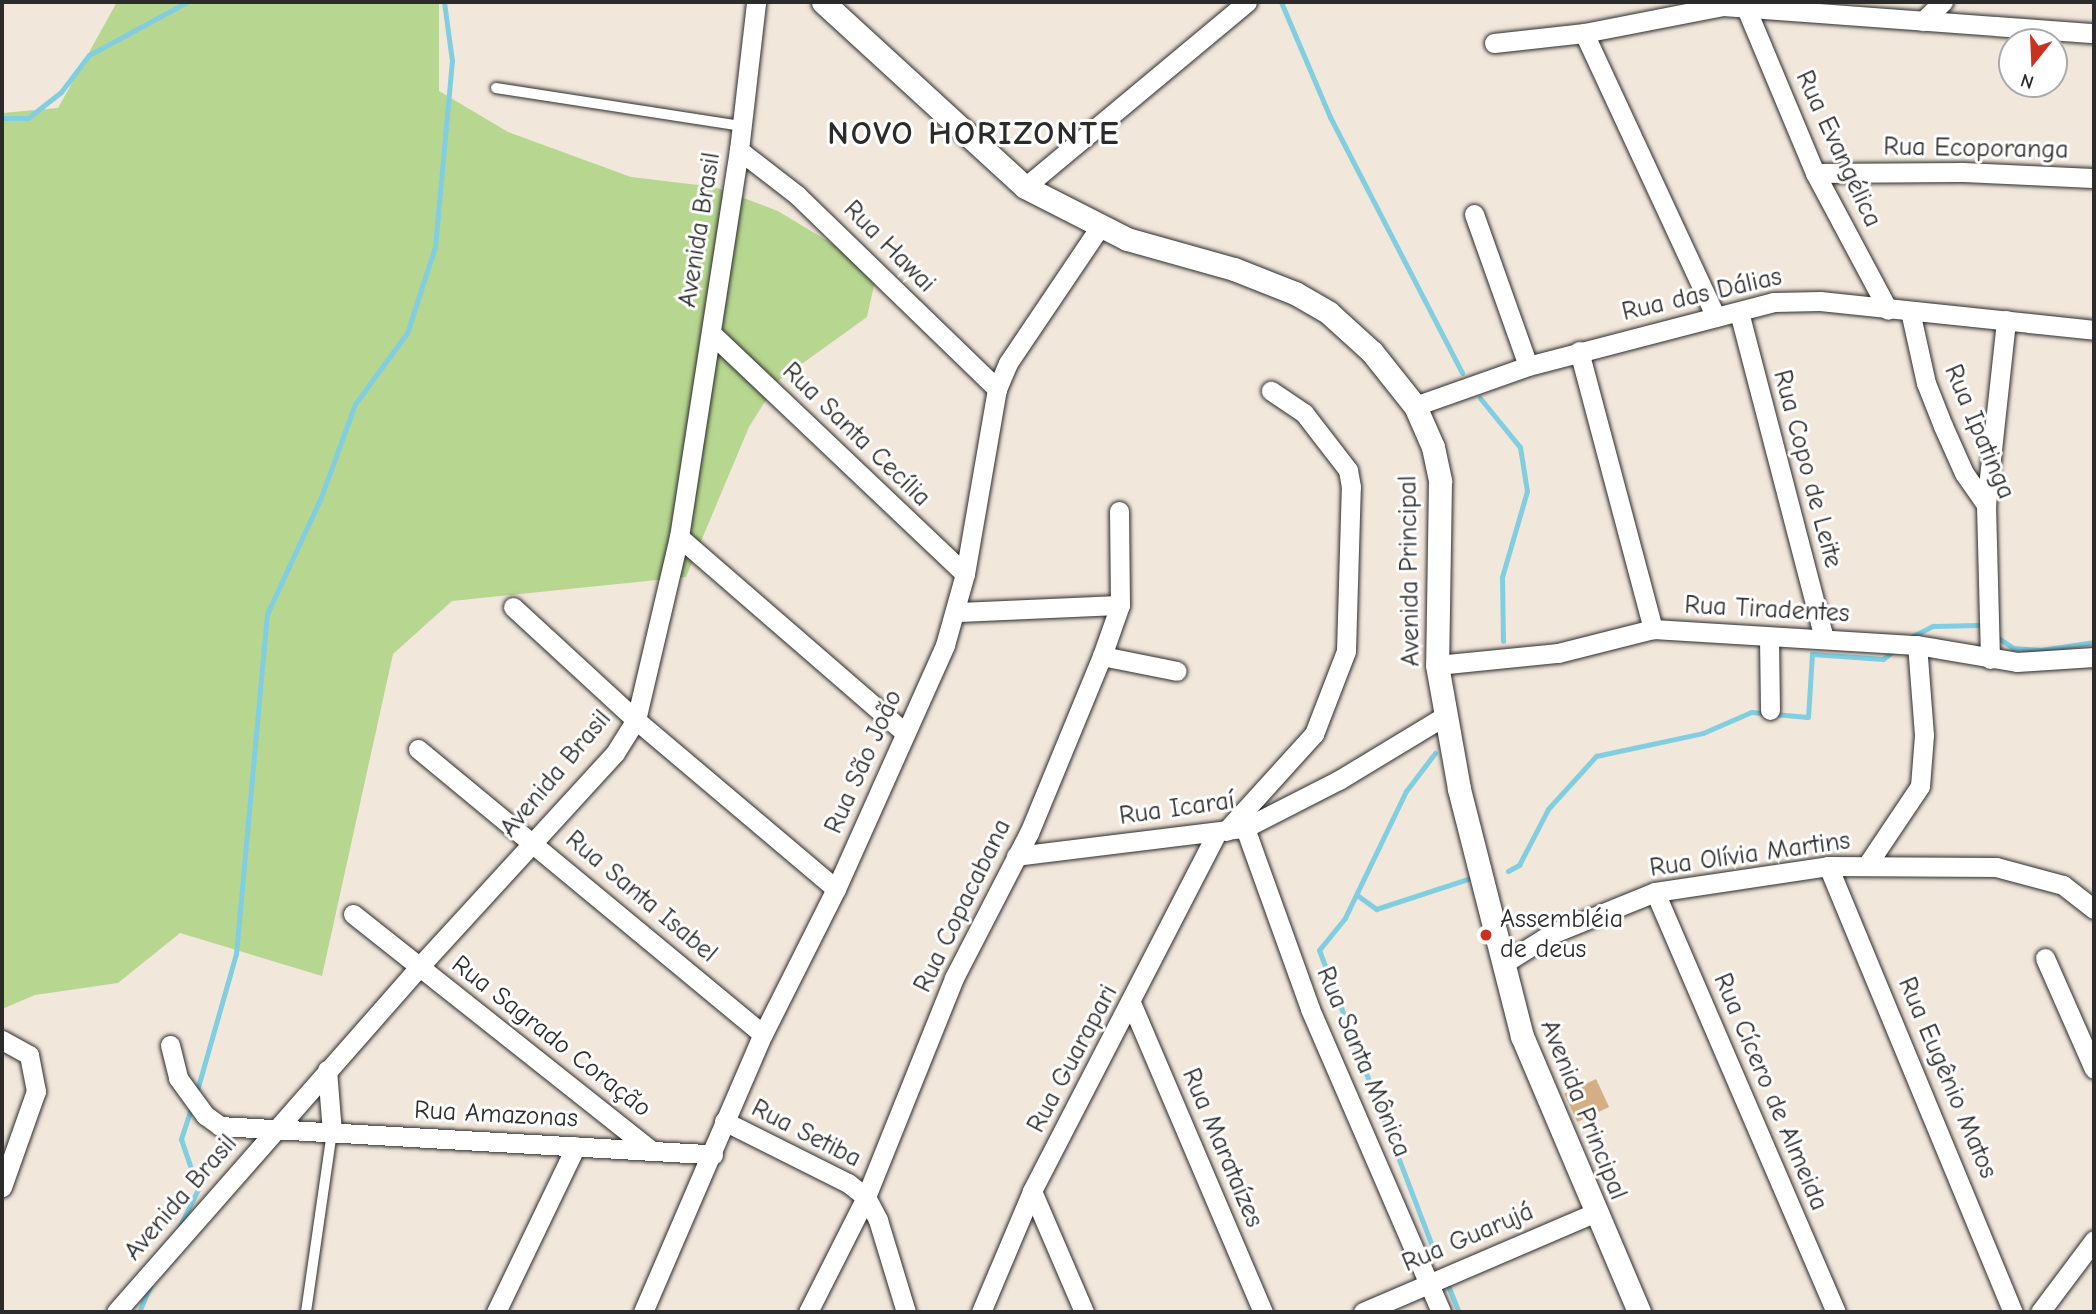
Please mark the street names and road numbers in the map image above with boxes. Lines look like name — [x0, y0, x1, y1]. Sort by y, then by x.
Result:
street label: Rua Evangélica — [1788, 66, 1888, 232]
street label: Rua Ecoporanga — [1883, 132, 2069, 166]
street label: Avenida Brasil — [672, 150, 728, 310]
street label: Rua Hawai — [836, 194, 942, 300]
street label: Rua das Dálias — [1619, 261, 1785, 329]
street label: Rua Santa Cecília — [775, 356, 937, 514]
street label: Rua Ipatinga — [1937, 360, 2021, 504]
street label: Rua Copo de Leite — [1766, 367, 1848, 571]
street label: Avenida Principal — [1393, 475, 1427, 667]
street label: Rua Tiradentes — [1684, 590, 1850, 630]
street label: Rua São João — [818, 685, 910, 839]
street label: Avenida Brasil — [494, 704, 618, 844]
street label: Rua Icaraí — [1117, 785, 1237, 833]
street label: Rua Copacabana — [908, 814, 1018, 998]
street label: Rua Santa Isabel — [559, 824, 723, 970]
street label: Rua Olívia Martins — [1648, 825, 1852, 885]
street label: Rua Sagrado Coração — [445, 949, 657, 1125]
street label: Rua Santa Mônica — [1309, 962, 1417, 1162]
street label: Rua Cícero de Almeida — [1706, 969, 1834, 1215]
street label: Rua Eugênio Matos — [1891, 973, 2003, 1183]
street label: Rua Guarapari — [1021, 980, 1125, 1138]
street label: Avenida Principal — [1533, 1016, 1633, 1204]
street label: Rua Marataízes — [1174, 1064, 1270, 1232]
street label: Rua Setiba — [746, 1093, 866, 1175]
street label: Rua Amazonas — [413, 1095, 579, 1135]
street label: Avenida Brasil — [118, 1129, 244, 1267]
street label: Rua Guarujá — [1398, 1196, 1538, 1280]

